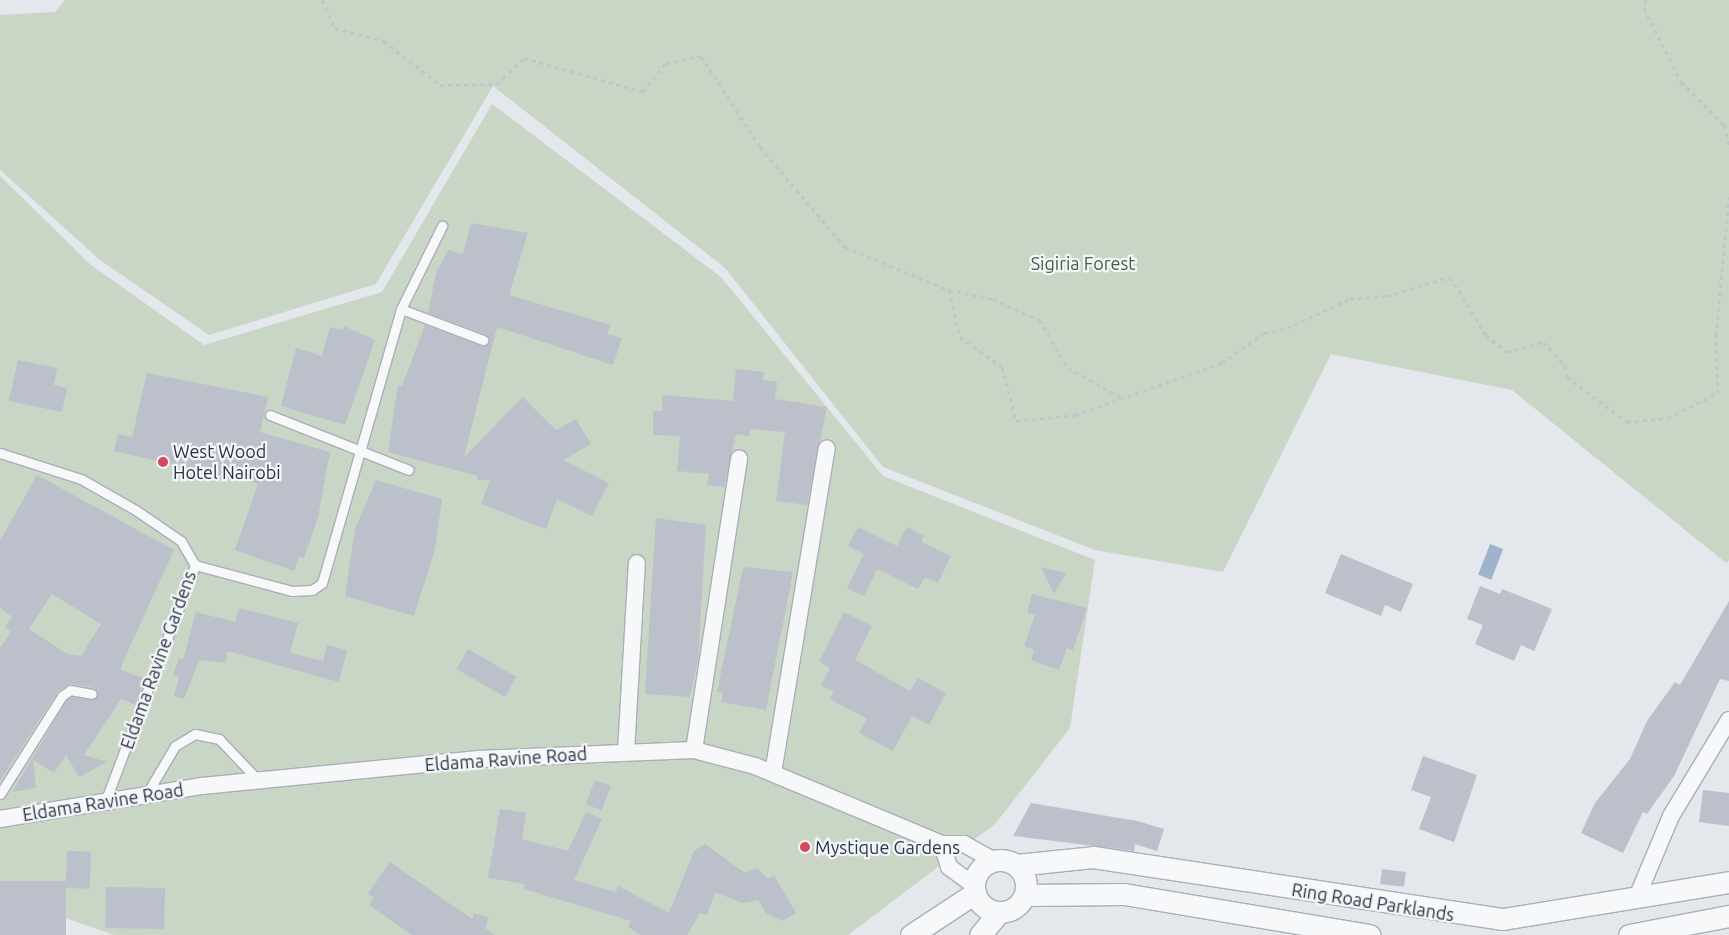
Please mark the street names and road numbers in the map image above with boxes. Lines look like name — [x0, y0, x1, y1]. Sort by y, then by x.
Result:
street label: Eldama Ravine Gardens — [116, 568, 200, 752]
street label: Eldama Ravine Road — [424, 743, 588, 775]
street label: Eldama Ravine Road — [21, 779, 185, 825]
street label: Ring Road Parklands — [1290, 878, 1456, 926]

